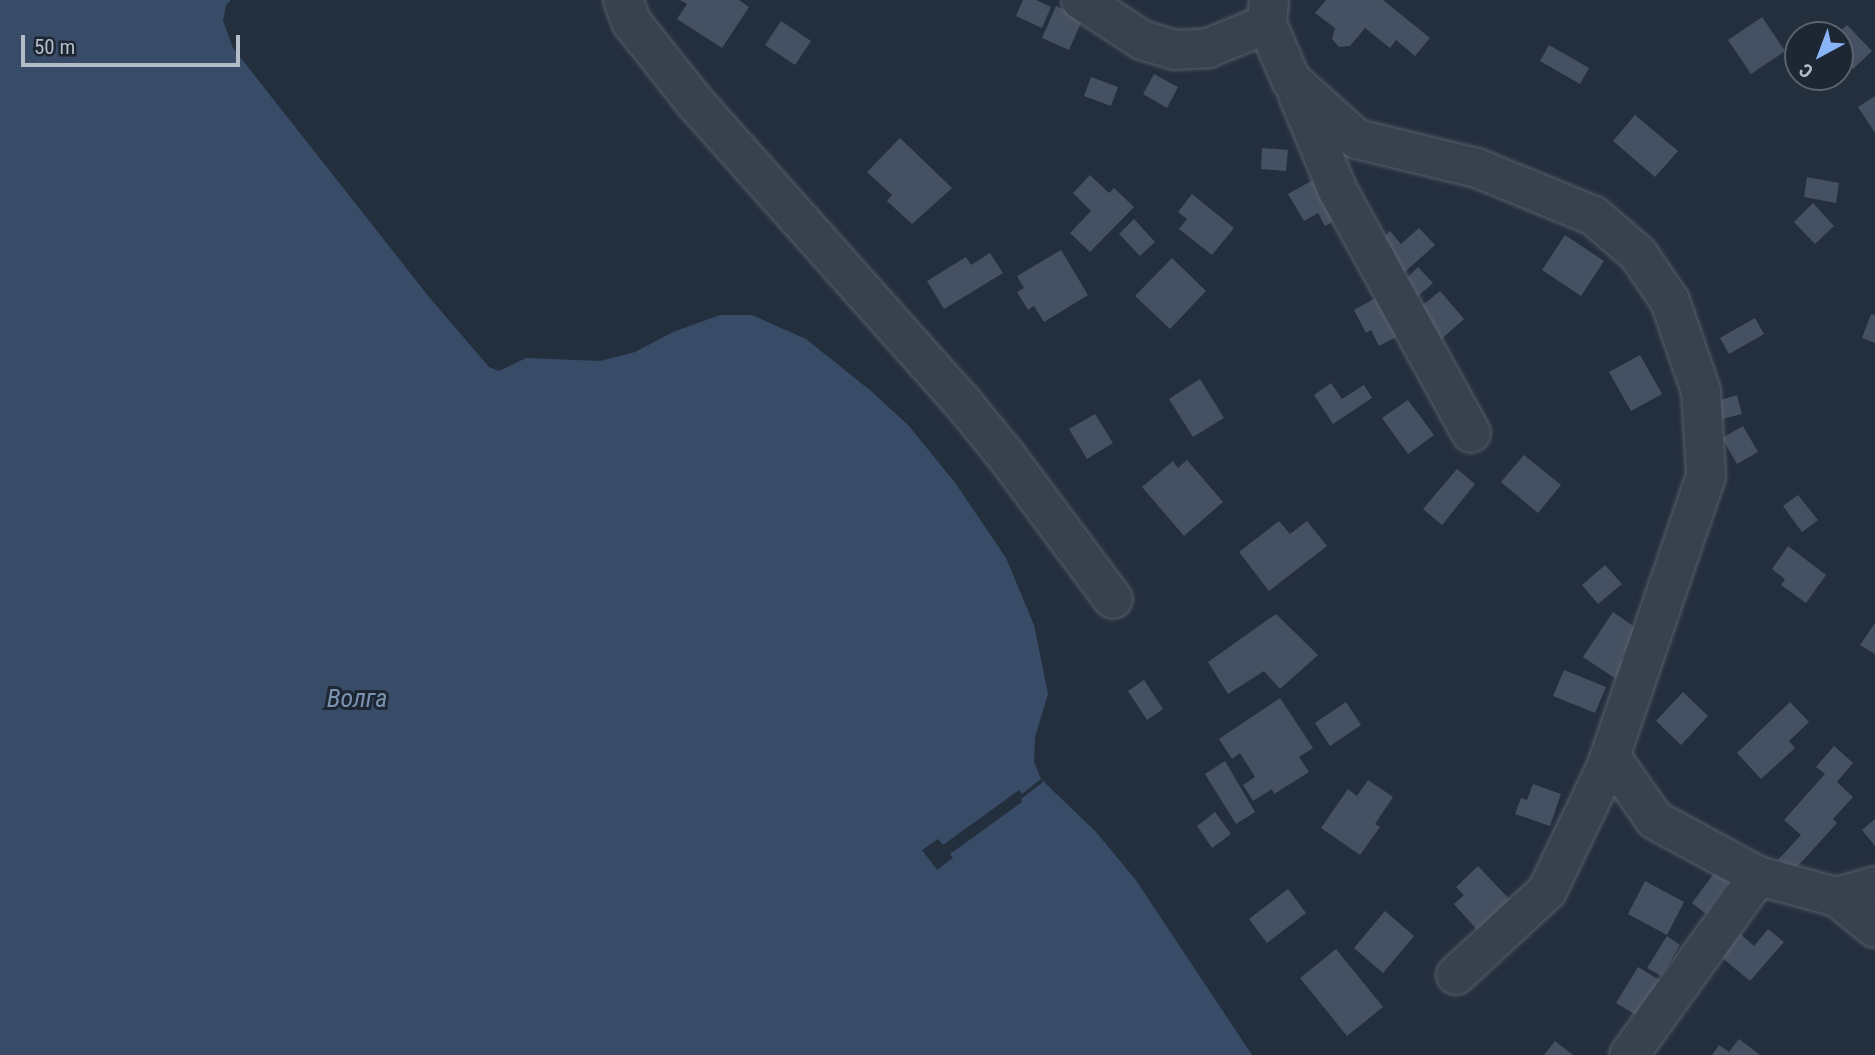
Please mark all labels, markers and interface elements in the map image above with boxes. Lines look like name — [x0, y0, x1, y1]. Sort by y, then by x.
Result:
scale bar — [24, 21, 243, 65]
north arrow — [1784, 21, 1854, 91]
text: 50 m — [34, 35, 75, 59]
text: С — [1795, 58, 1818, 83]
water label: Волга — [327, 683, 387, 715]

